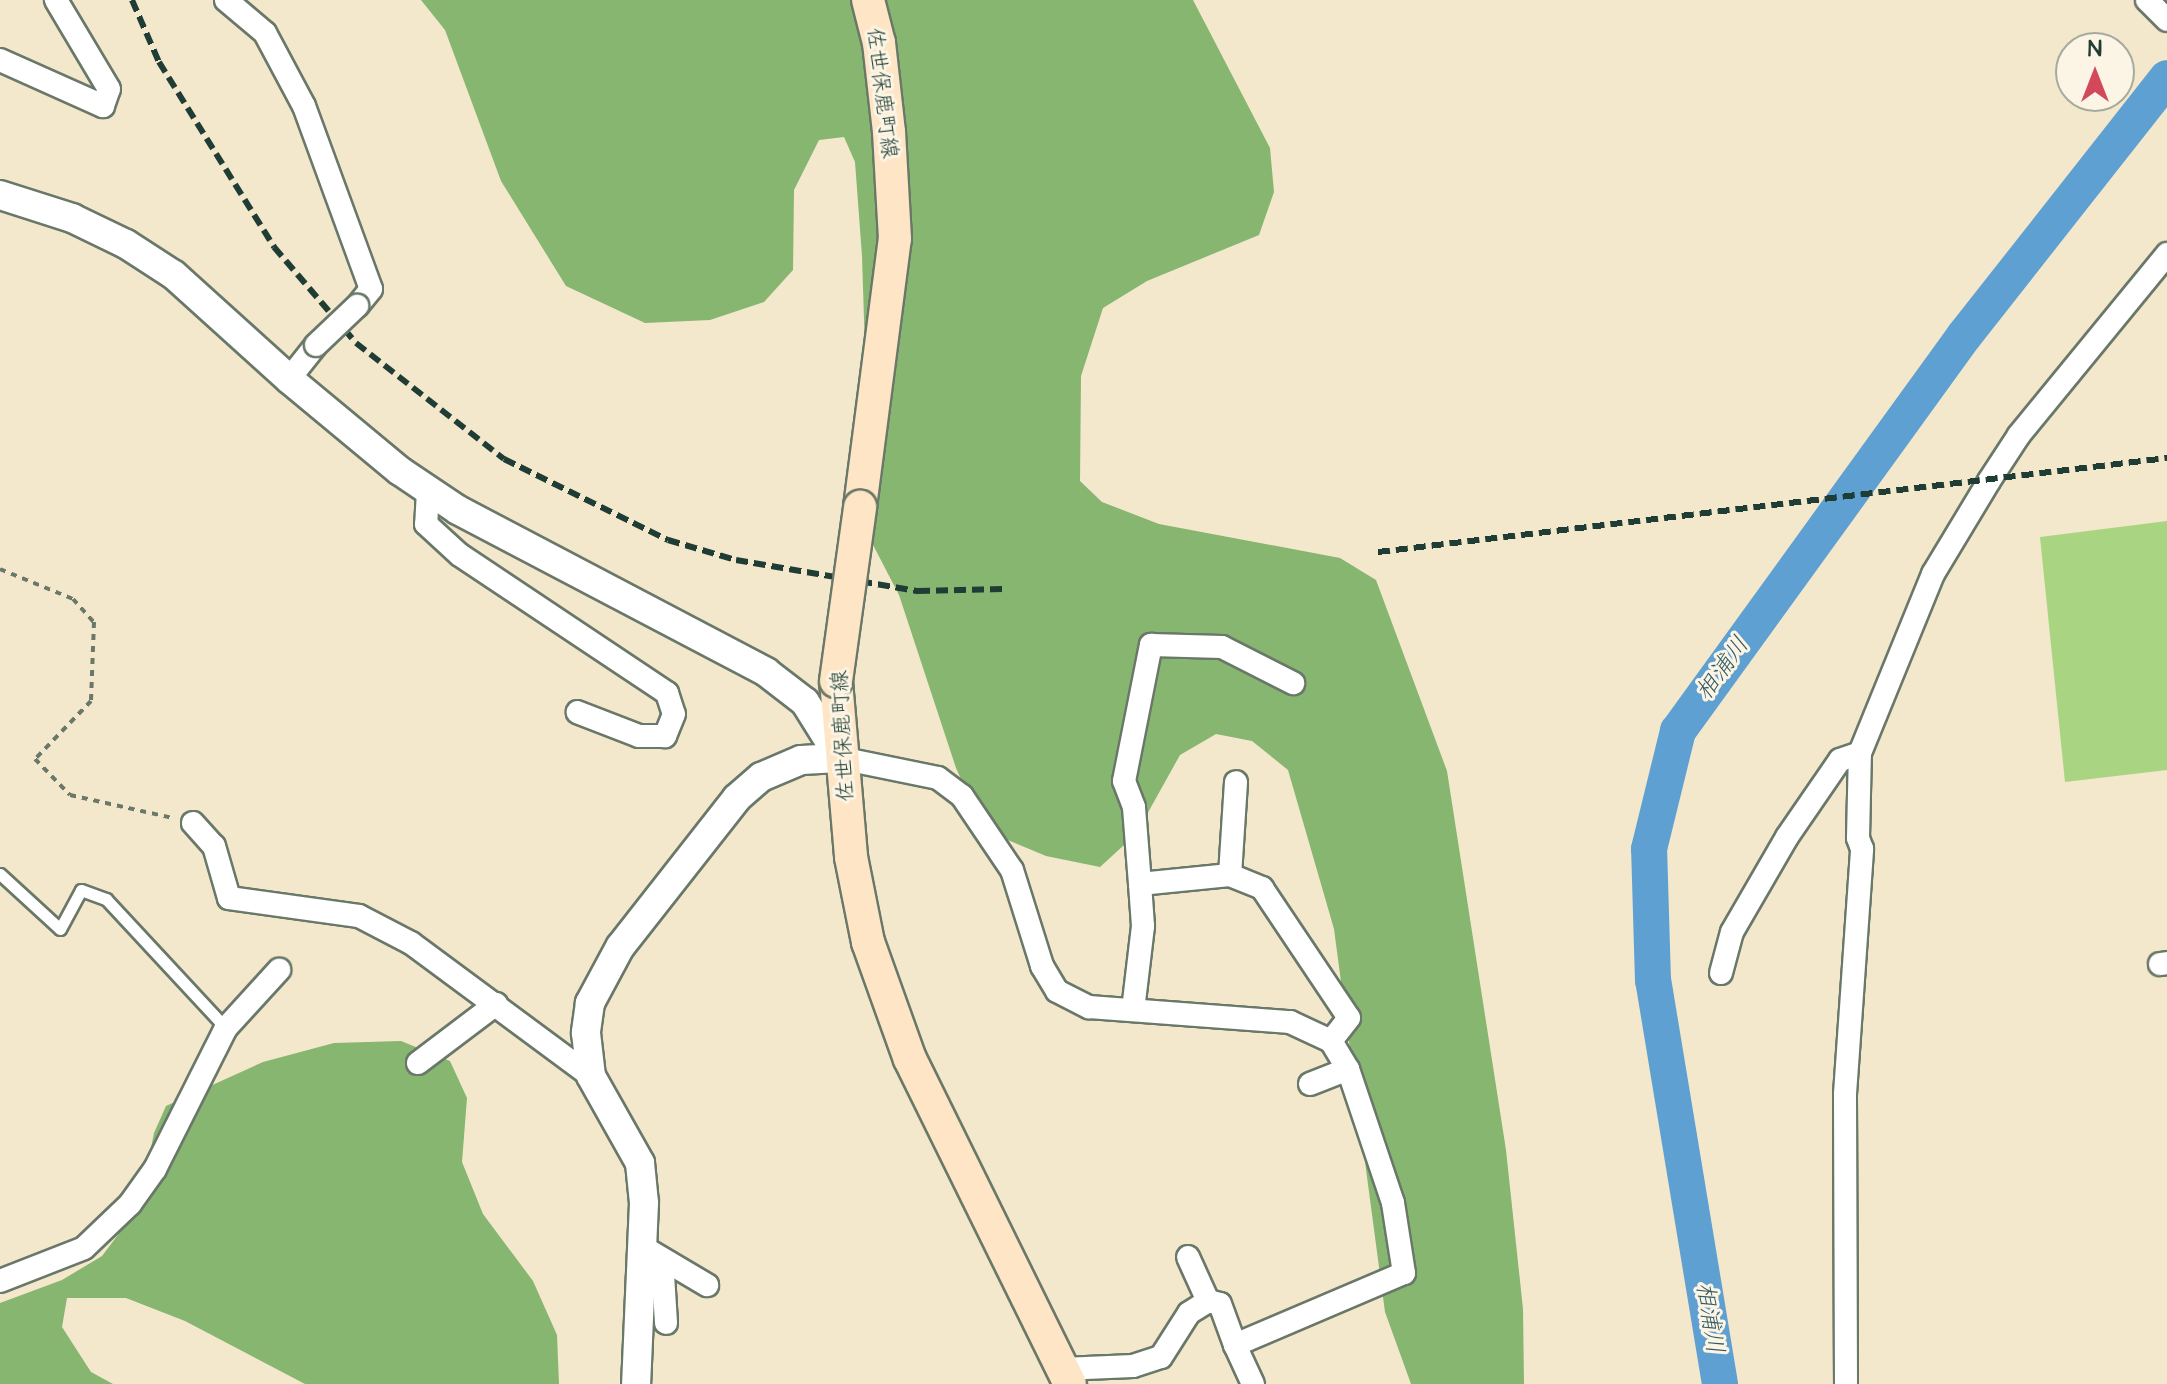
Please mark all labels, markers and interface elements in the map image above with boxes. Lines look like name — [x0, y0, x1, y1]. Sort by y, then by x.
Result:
street label: 佐世保鹿町線 — [861, 26, 903, 160]
north arrow — [2055, 32, 2135, 112]
text: N — [2088, 34, 2102, 65]
water label: 相浦川 — [1690, 631, 1756, 707]
street label: 佐世保鹿町線 — [826, 669, 860, 803]
water label: 相浦川 — [1689, 1280, 1729, 1356]

